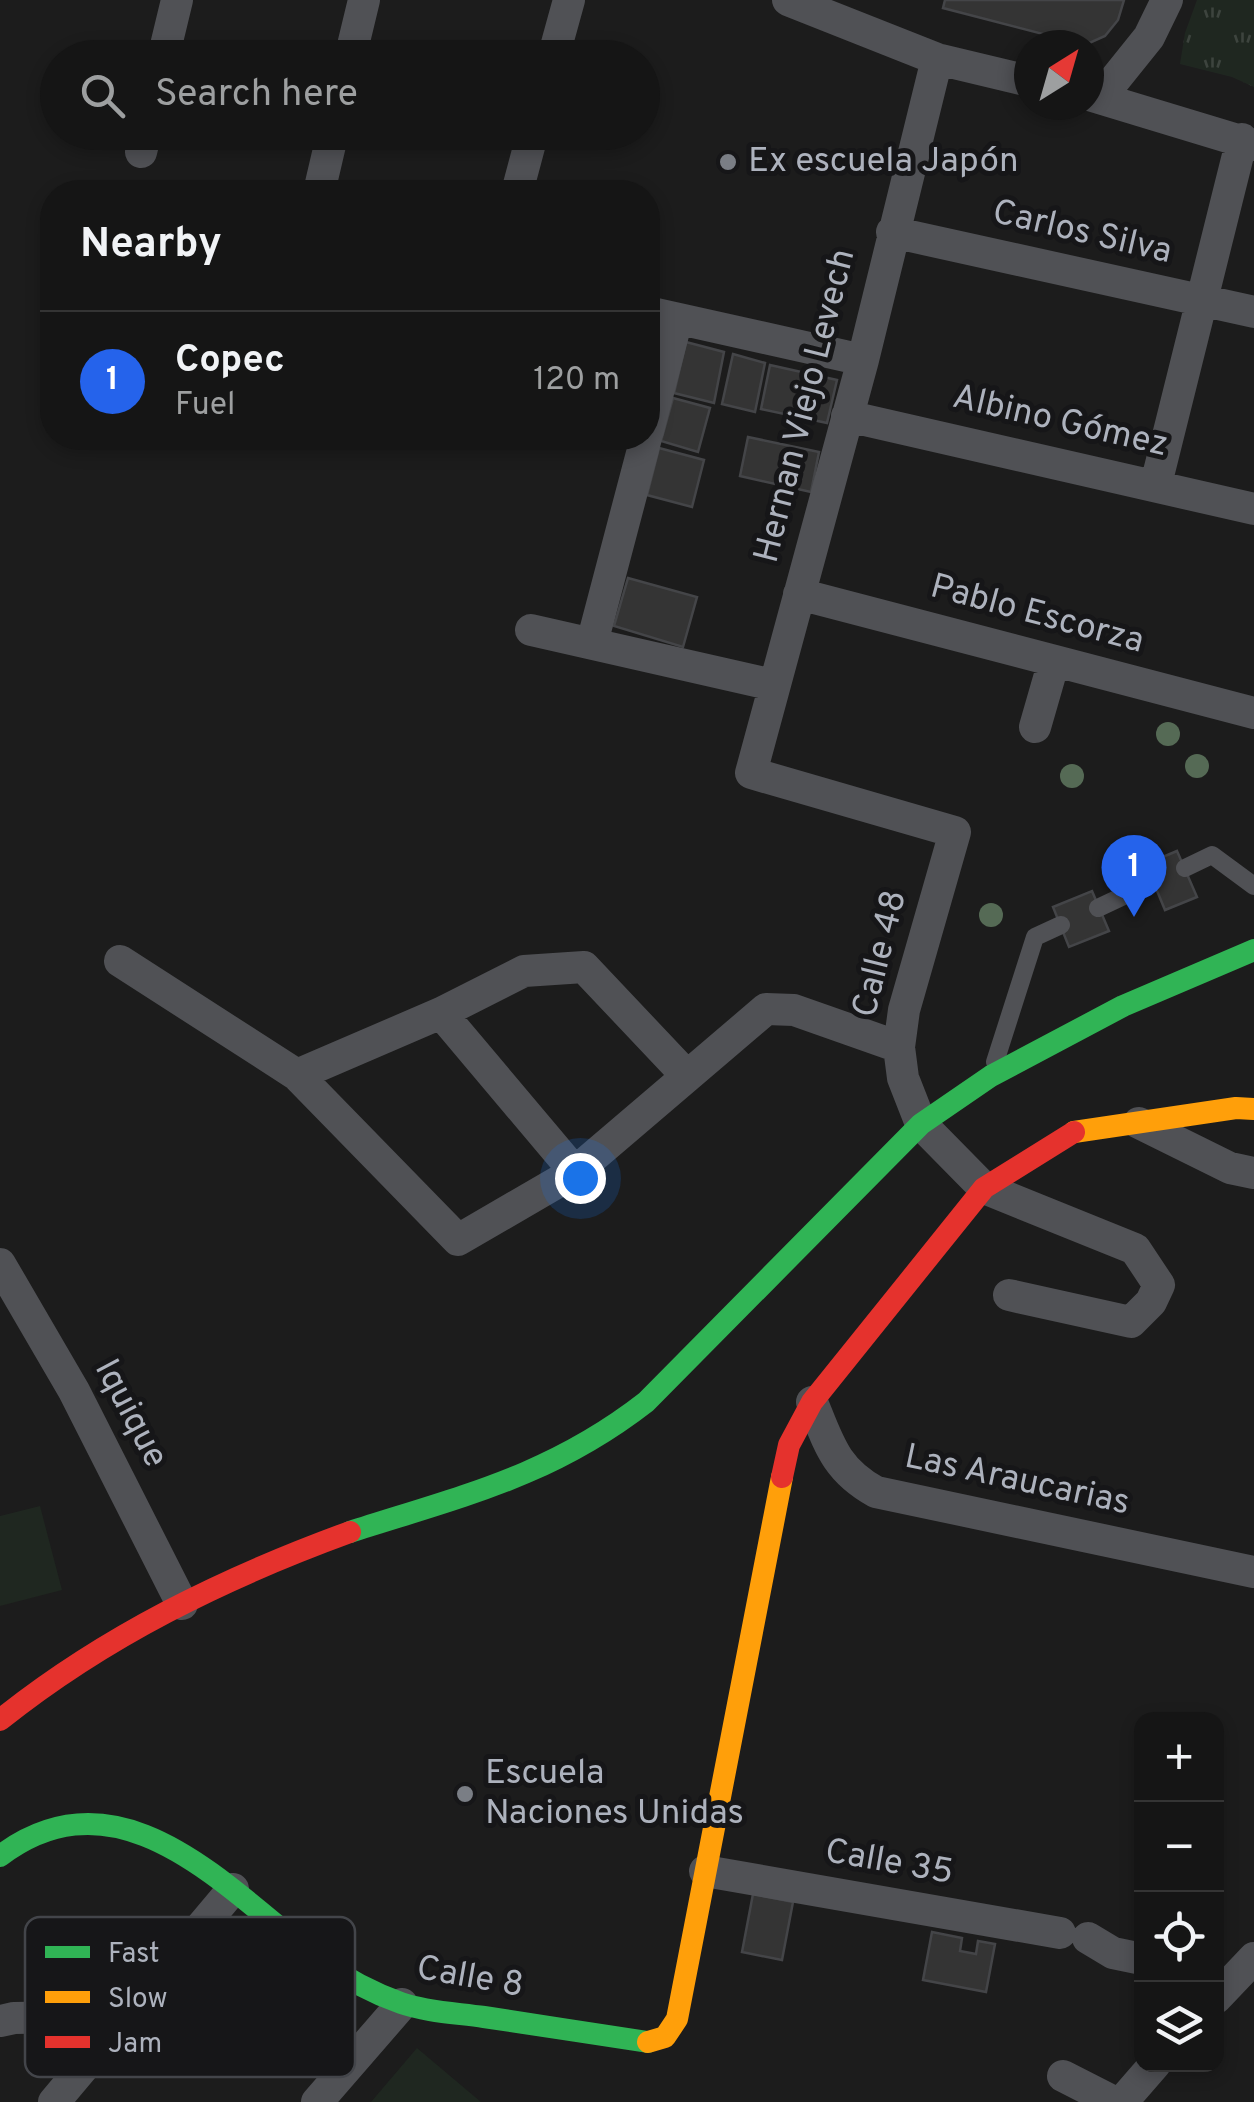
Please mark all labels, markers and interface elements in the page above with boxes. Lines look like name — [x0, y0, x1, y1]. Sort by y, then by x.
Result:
north arrow — [1014, 30, 1104, 120]
search box — [40, 40, 660, 150]
icon: search — [75, 68, 130, 123]
text: Search here — [155, 71, 358, 120]
place label: Ex escuela Japón — [748, 140, 1019, 184]
marker: Ex escuela Japón — [717, 151, 739, 173]
street label: Carlos Silva — [988, 191, 1176, 275]
text: Nearby — [80, 219, 222, 272]
street label: Hernan Viejo Levech — [746, 245, 866, 567]
text: Copec — [175, 337, 285, 386]
text: 1 — [106, 361, 119, 401]
text: 120 m — [533, 361, 620, 401]
street label: Albino Gómez — [948, 376, 1172, 468]
text: Fuel — [175, 386, 235, 426]
street label: Pablo Escorza — [925, 565, 1149, 665]
pin: 1 — [1102, 834, 1166, 917]
street label: Calle 48 — [844, 886, 918, 1022]
your location — [555, 1153, 606, 1204]
street label: Iquique — [83, 1352, 177, 1476]
street label: Las Araucarias — [900, 1436, 1134, 1526]
map controls — [1134, 1712, 1224, 2072]
button: + — [1134, 1712, 1224, 1802]
place label: Escuela Naciones Unidas — [485, 1752, 744, 1836]
marker: Escuela Naciones Unidas — [454, 1783, 476, 1805]
button: − — [1134, 1802, 1224, 1892]
street label: Calle 35 — [822, 1830, 956, 1896]
button: locate — [1134, 1892, 1224, 1982]
legend — [25, 1917, 355, 2077]
text: Fast — [108, 1937, 160, 1973]
street label: Calle 8 — [413, 1947, 527, 2009]
text: Slow — [108, 1982, 167, 2018]
button: layers — [1134, 1982, 1224, 2072]
text: Jam — [108, 2027, 162, 2063]

